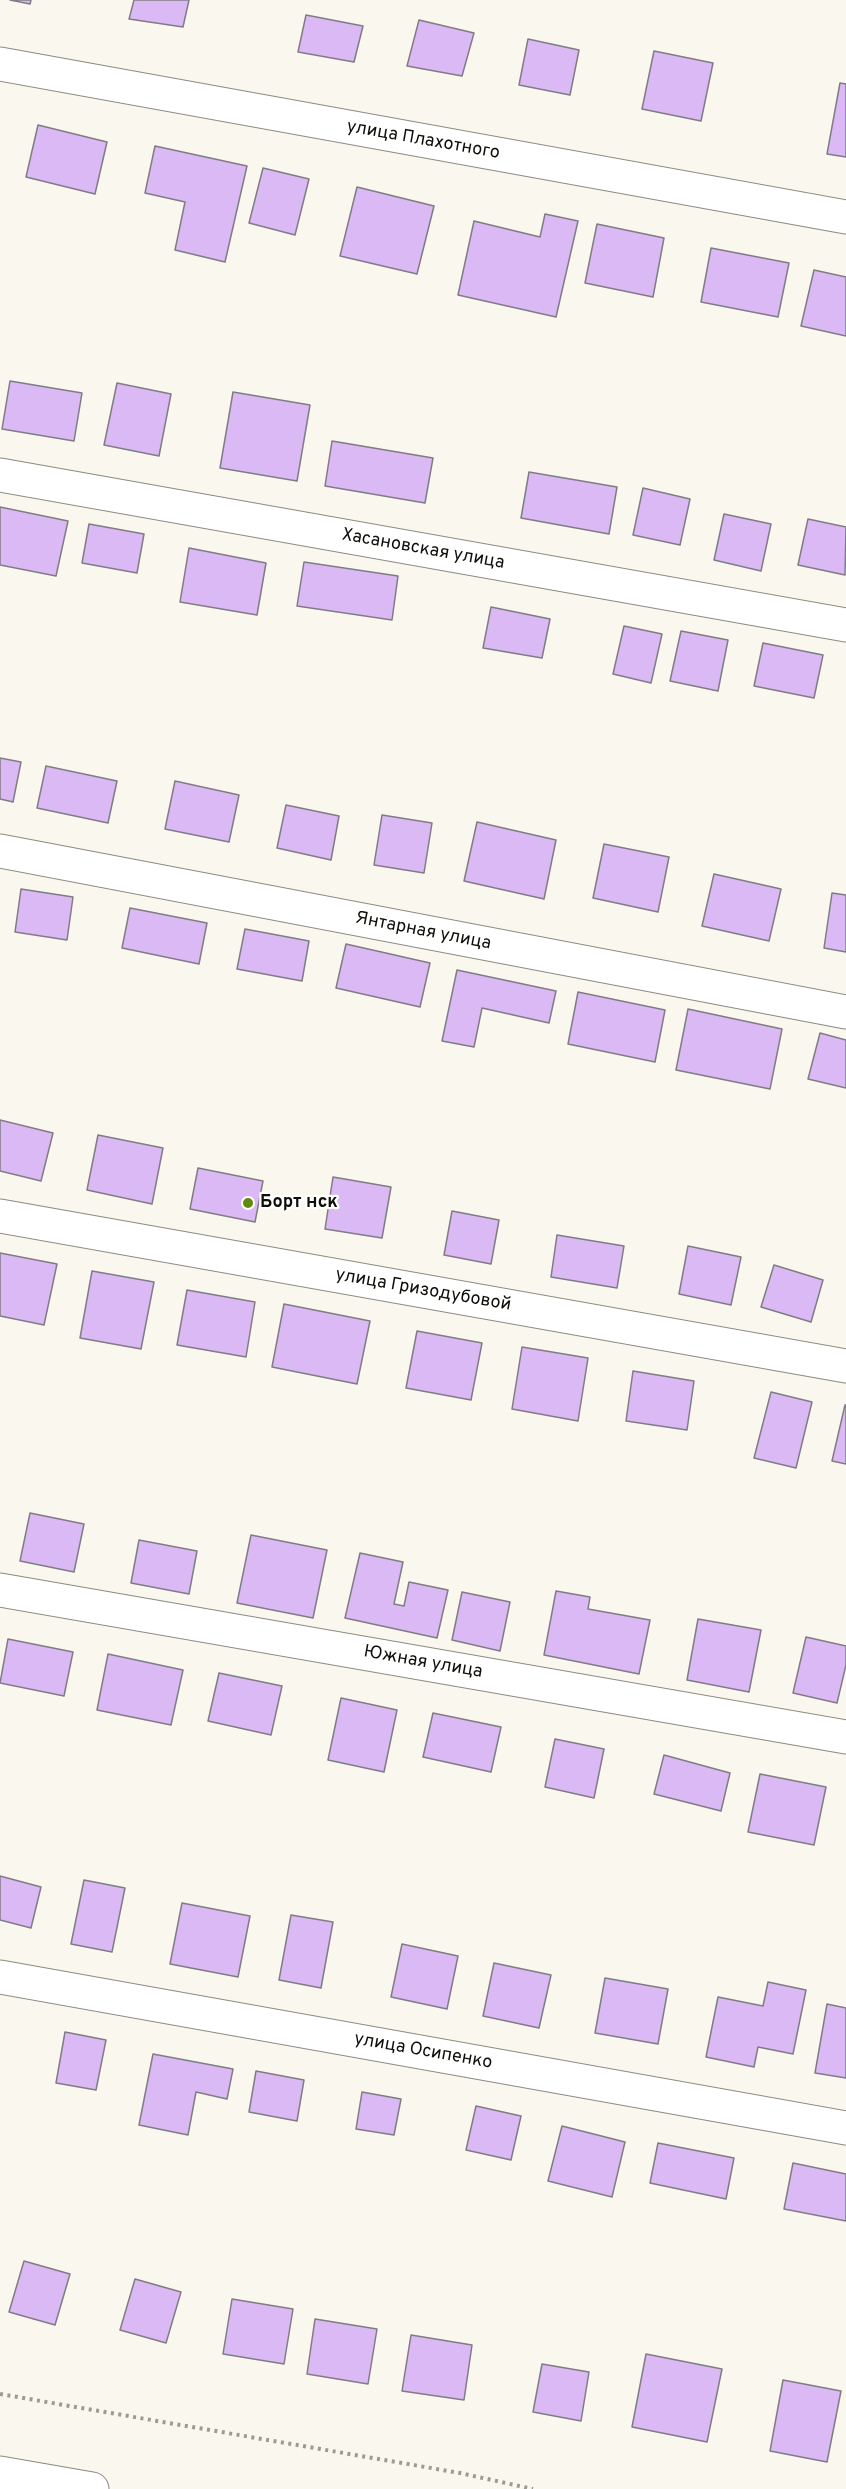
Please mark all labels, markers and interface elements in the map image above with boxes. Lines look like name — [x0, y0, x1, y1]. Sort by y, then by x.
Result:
street label: улица Плахотного — [345, 117, 501, 165]
street label: Хасановская улица — [340, 525, 506, 575]
street label: Янтарная улица — [353, 908, 493, 956]
place label: Борт нск — [260, 1192, 338, 1214]
marker: Борт нск — [241, 1196, 255, 1210]
street label: улица Гризодубовой — [333, 1265, 513, 1317]
street label: Южная улица — [362, 1642, 484, 1684]
street label: улица Осипенко — [352, 2029, 494, 2075]

